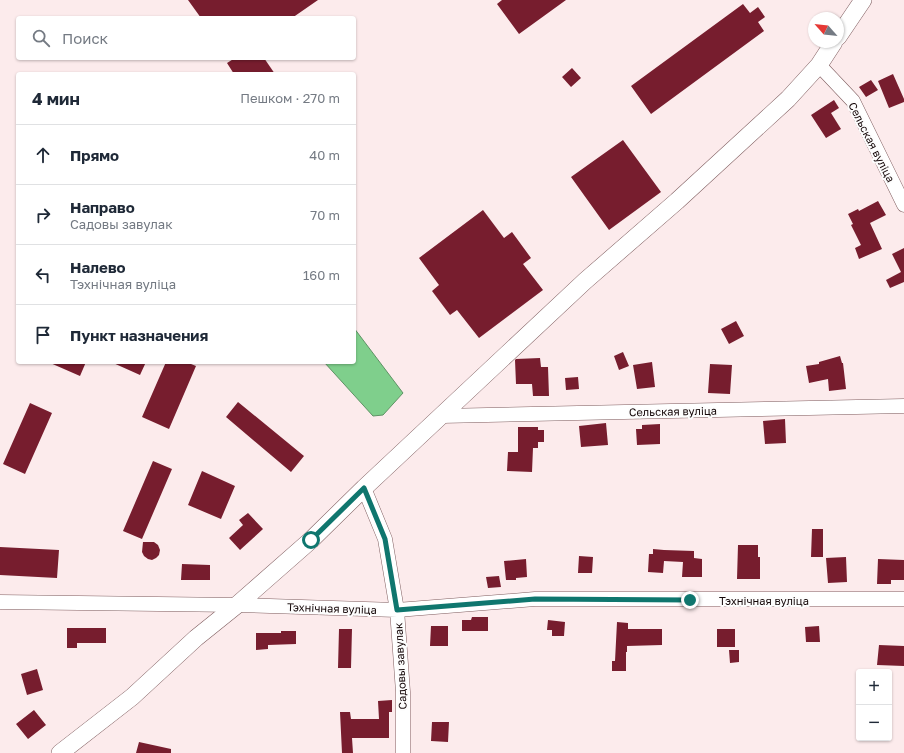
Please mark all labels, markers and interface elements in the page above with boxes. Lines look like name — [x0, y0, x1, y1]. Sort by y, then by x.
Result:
north arrow — [808, 12, 844, 48]
search box — [16, 16, 356, 60]
icon: search — [30, 27, 52, 49]
text: Поиск — [62, 29, 108, 47]
text: 4 мин — [32, 88, 80, 109]
text: Пешком · 270 m — [240, 90, 340, 106]
street label: Сельская вуліца — [846, 100, 898, 184]
icon: ahead — [32, 144, 54, 166]
text: Прямо — [70, 146, 119, 164]
text: 40 m — [309, 147, 340, 163]
text: Направо — [70, 198, 135, 216]
icon: right — [32, 204, 54, 226]
text: 70 m — [310, 207, 340, 223]
text: Садовы завулак — [70, 216, 173, 232]
text: Налево — [70, 258, 126, 276]
icon: left — [32, 264, 54, 286]
text: 160 m — [303, 267, 340, 283]
text: Тэхнічная вуліца — [70, 276, 176, 292]
icon: arrive — [32, 324, 54, 346]
text: Пункт назначения — [70, 326, 208, 344]
street label: Сельская вуліца — [629, 404, 717, 418]
route start — [302, 531, 320, 549]
route end — [681, 591, 699, 609]
street label: Тэхнічная вуліца — [719, 594, 809, 607]
street label: Тэхнічная вуліца — [287, 600, 377, 616]
street label: Садовы завулак — [391, 622, 409, 710]
map controls — [856, 669, 892, 741]
button: + — [856, 669, 892, 705]
button: − — [856, 705, 892, 741]

